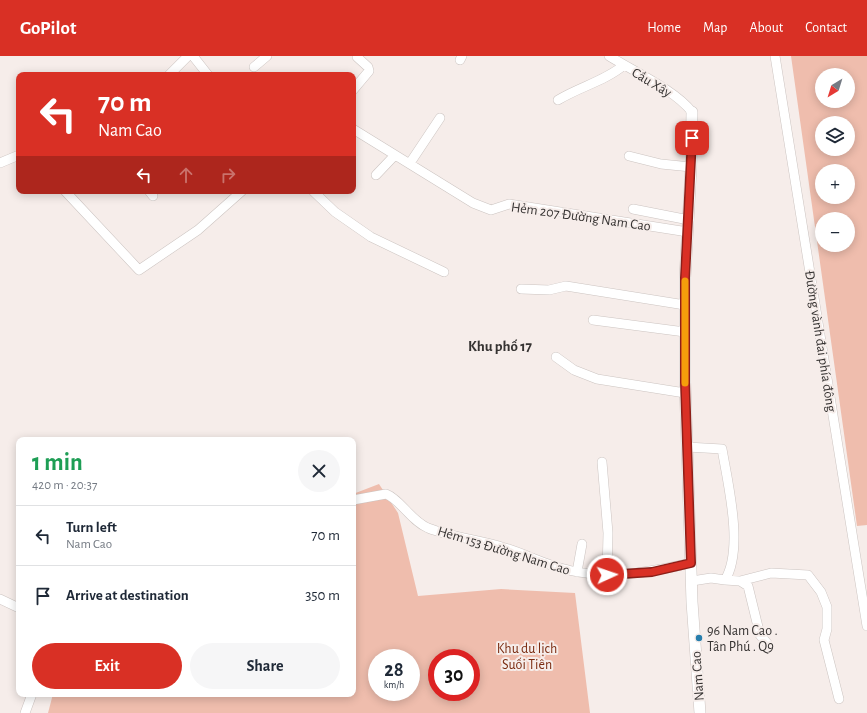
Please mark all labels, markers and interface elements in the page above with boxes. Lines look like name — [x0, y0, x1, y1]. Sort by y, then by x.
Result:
text: GoPilot — [20, 19, 76, 38]
text: Home — [647, 21, 681, 35]
text: Map — [703, 21, 727, 35]
text: About — [749, 21, 783, 35]
text: Contact — [805, 21, 847, 35]
street label: Cầu Xây — [629, 65, 674, 100]
north arrow — [815, 68, 855, 108]
map controls — [815, 68, 855, 252]
icon: left — [32, 88, 84, 140]
text: 70 m — [98, 89, 152, 117]
button: layers — [815, 116, 855, 156]
pin — [675, 121, 709, 155]
text: Nam Cao — [98, 122, 162, 140]
icon: arrive — [681, 127, 703, 149]
icon: left — [133, 164, 155, 186]
icon: ahead — [175, 164, 197, 186]
icon: right — [217, 164, 239, 186]
button: + — [815, 164, 855, 204]
street label: Hẻm 207 Đường Nam Cao — [510, 200, 652, 234]
button: − — [815, 212, 855, 252]
street label: Đường vành đai phía đông — [802, 269, 838, 413]
district label: Khu phố 17 — [468, 339, 533, 354]
button: close — [298, 450, 340, 492]
text: 1 min — [32, 451, 83, 475]
text: 420 m · 20:37 — [32, 479, 97, 492]
text: Turn left — [66, 520, 117, 535]
street label: Hẻm 153 Đường Nam Cao — [436, 524, 572, 578]
icon: left — [32, 525, 54, 547]
text: 70 m — [311, 528, 340, 543]
text: Nam Cao — [66, 538, 112, 551]
position arrow — [586, 554, 628, 596]
icon: arrive — [32, 585, 54, 607]
text: Arrive at destination — [66, 588, 189, 603]
text: 350 m — [305, 588, 340, 603]
place label: 96 Nam Cao . Tân Phú . Q9 — [707, 624, 778, 654]
marker: 96 Nam Cao . Tân Phú . Q9 — [694, 633, 704, 643]
park label: Khu du lịch Suối Tiên — [497, 642, 557, 672]
button: Exit — [32, 643, 182, 689]
button: Share — [190, 643, 340, 689]
speed limit sign: 30 — [428, 649, 480, 701]
street label: Nam Cao — [689, 651, 707, 701]
text: 28 — [384, 660, 404, 680]
text: km/h — [384, 680, 404, 690]

